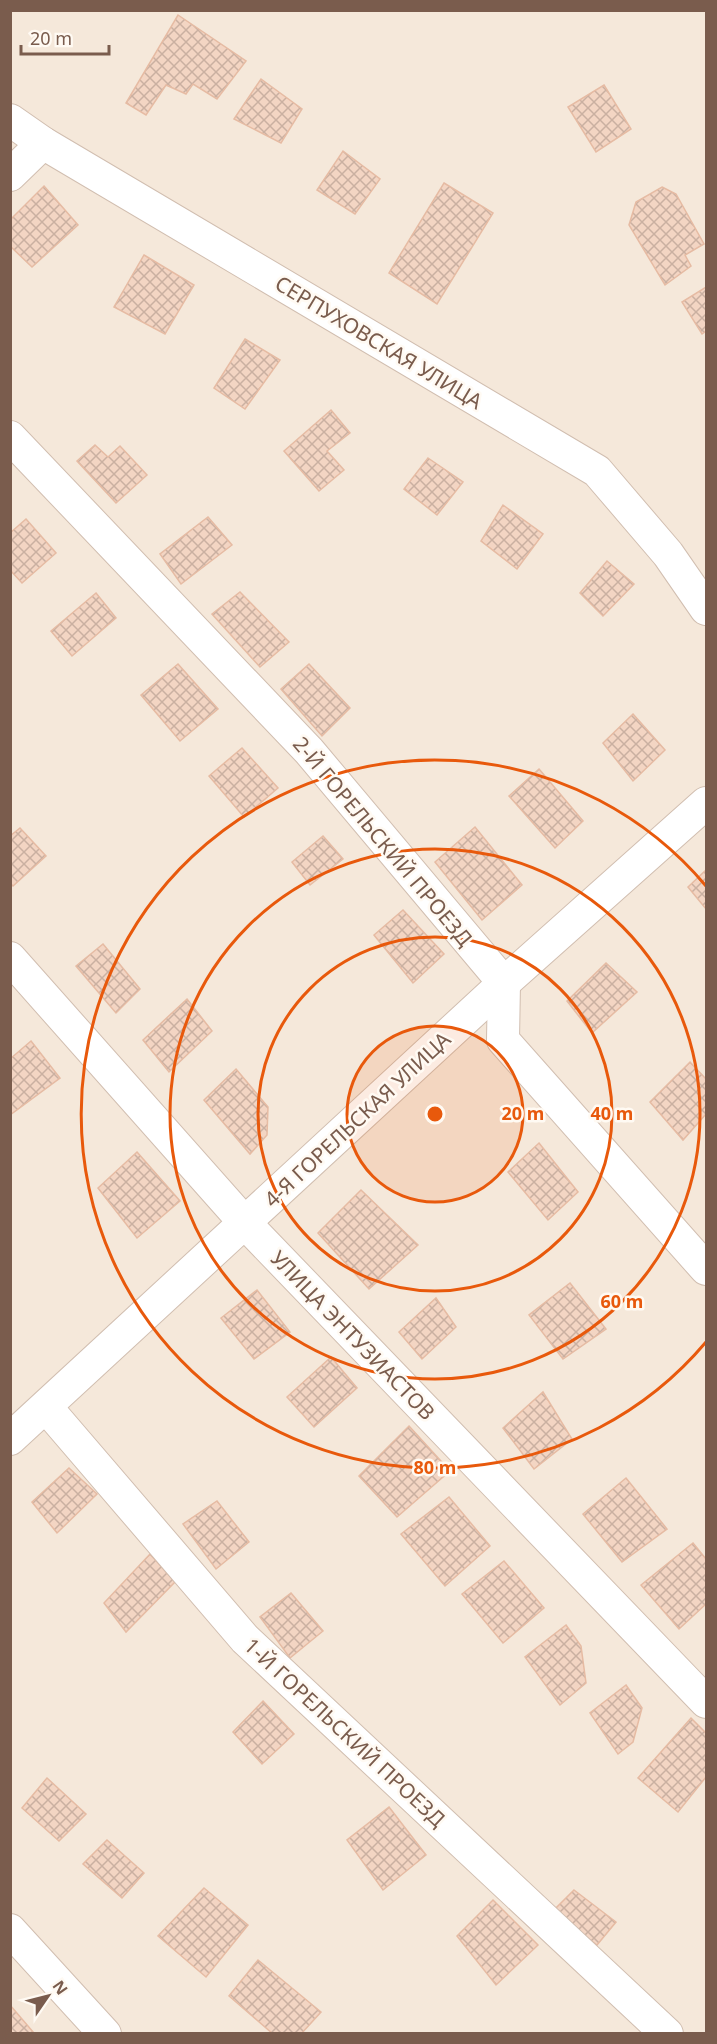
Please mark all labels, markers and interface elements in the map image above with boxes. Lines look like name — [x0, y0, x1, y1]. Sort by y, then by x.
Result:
scale bar — [21, 18, 110, 56]
text: 20 m — [30, 26, 72, 50]
street label: СЕРПУХОВСКАЯ УЛИЦА — [270, 269, 488, 415]
street label: 2-Й ГОРЕЛЬСКИЙ ПРОЕЗД — [287, 730, 479, 952]
street label: 4-Я ГОРЕЛЬСКАЯ УЛИЦА — [258, 1025, 457, 1213]
text: 20 m — [502, 1101, 544, 1125]
text: 40 m — [591, 1101, 633, 1125]
centre of rings — [425, 1104, 445, 1124]
street label: УЛИЦА ЭНТУЗИАСТОВ — [265, 1244, 441, 1426]
text: 60 m — [601, 1289, 643, 1313]
text: 80 m — [414, 1455, 456, 1479]
street label: 1-Й ГОРЕЛЬСКИЙ ПРОЕЗД — [239, 1631, 452, 1833]
north arrow — [18, 1966, 78, 2026]
text: N — [48, 1976, 73, 1999]

